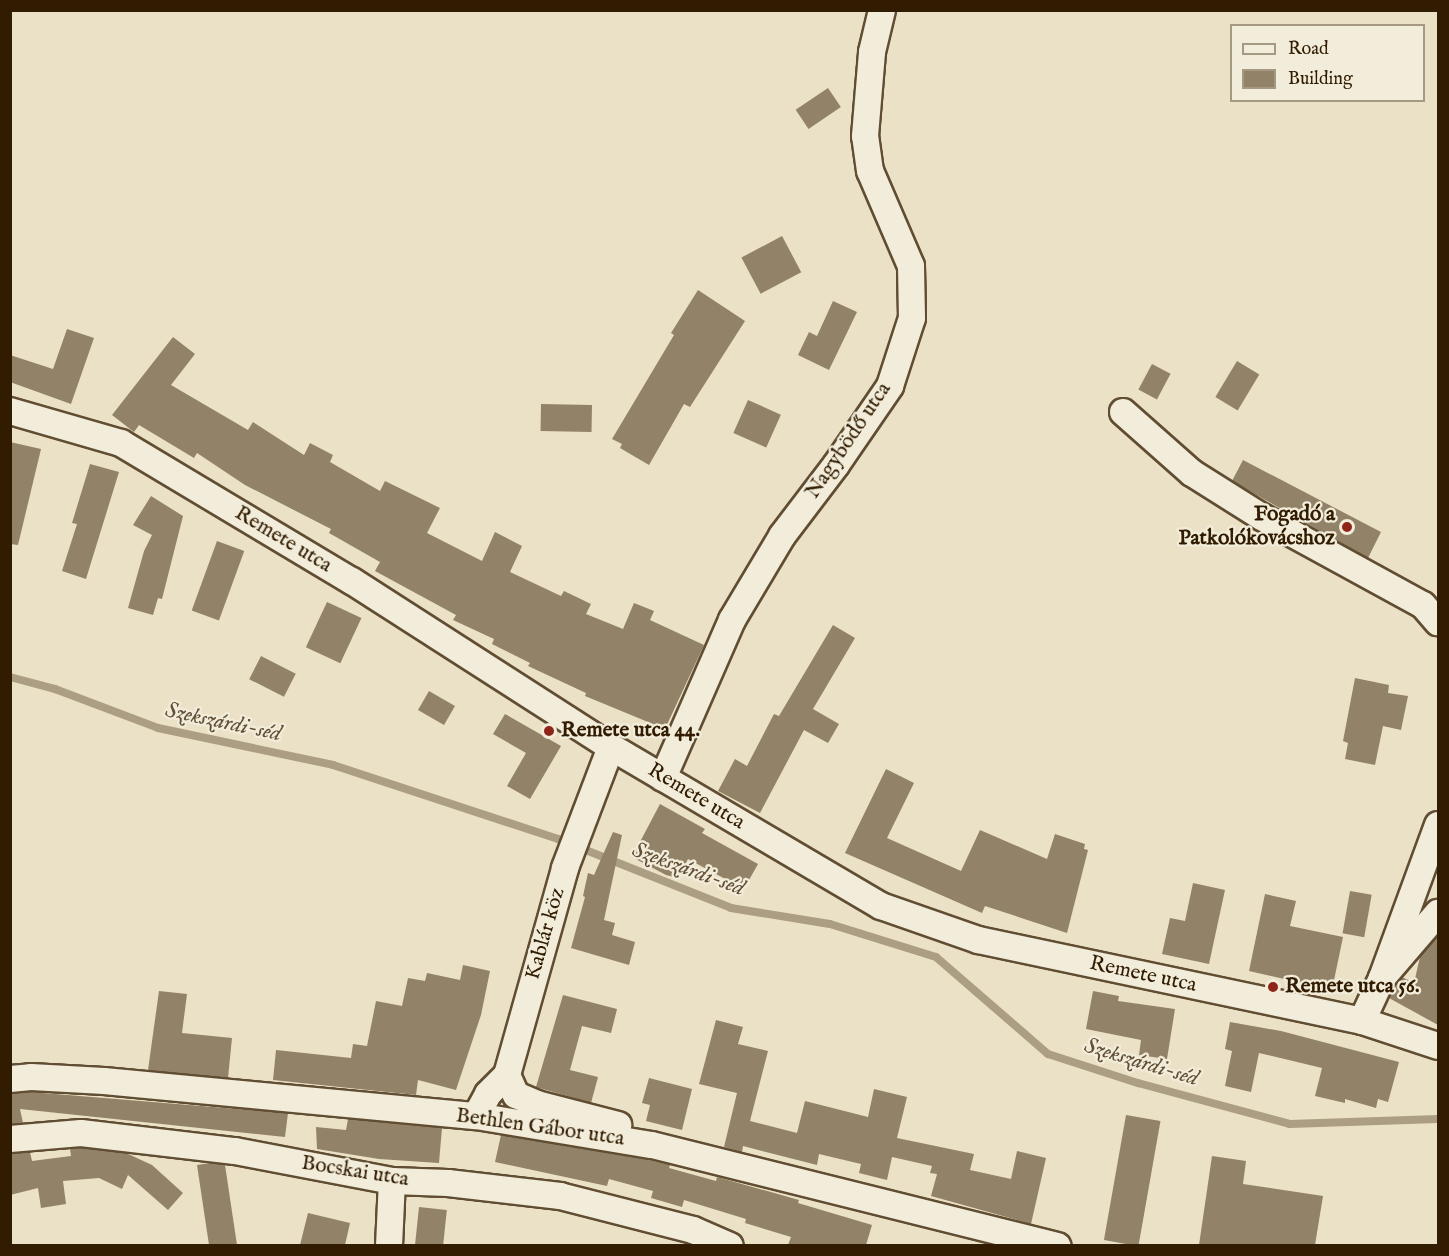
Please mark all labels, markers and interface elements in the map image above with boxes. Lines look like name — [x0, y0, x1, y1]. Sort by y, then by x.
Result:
legend — [1230, 24, 1425, 102]
text: Road — [1288, 38, 1329, 61]
text: Building — [1288, 68, 1353, 91]
street label: Nagybödő utca — [801, 378, 897, 504]
street label: Remete utca — [230, 501, 336, 579]
place label: Fogadó a Patkolókovácshoz — [1179, 502, 1335, 552]
marker: Fogadó a Patkolókovácshoz — [1340, 520, 1354, 534]
water label: Szekszárdi-séd — [163, 698, 283, 748]
place label: Remete utca 44. — [561, 718, 700, 744]
marker: Remete utca 44. — [542, 724, 556, 738]
street label: Remete utca — [643, 758, 749, 836]
water label: Szekszárdi-séd — [628, 837, 748, 903]
street label: Kablár köz — [521, 885, 571, 983]
street label: Remete utca — [1087, 951, 1199, 999]
place label: Remete utca 56. — [1285, 974, 1419, 1000]
marker: Remete utca 56. — [1266, 980, 1280, 994]
water label: Szekszárdi-séd — [1081, 1033, 1201, 1093]
street label: Bethlen Gábor utca — [454, 1104, 626, 1152]
street label: Bocskai utca — [300, 1151, 410, 1193]

